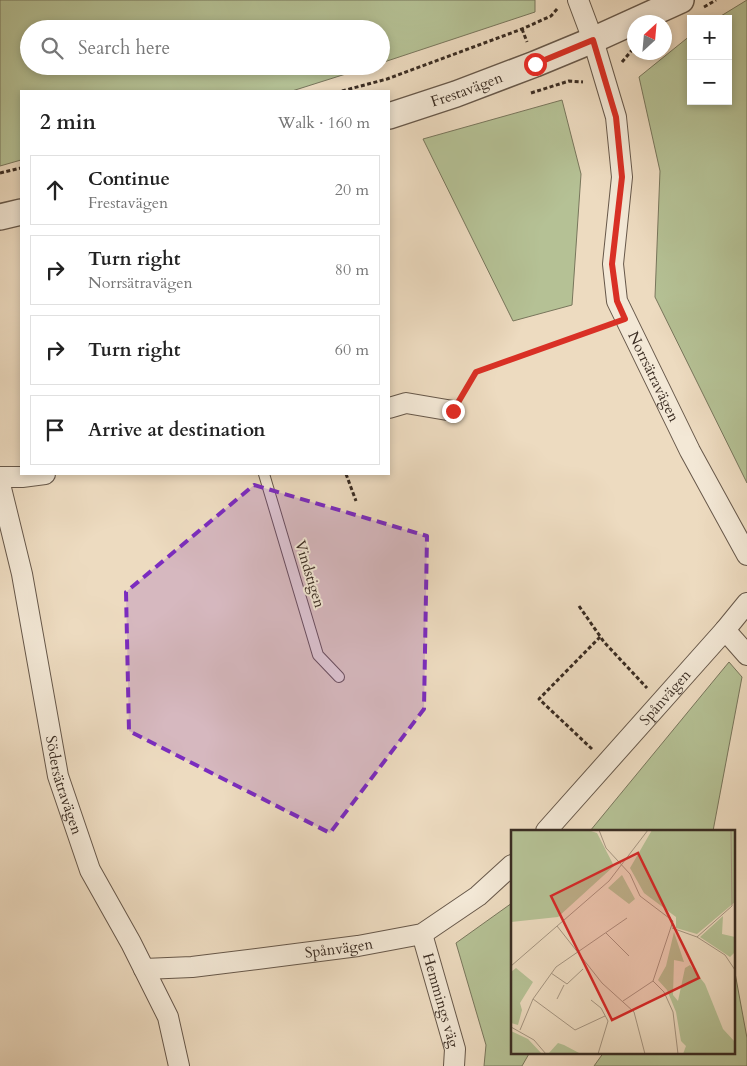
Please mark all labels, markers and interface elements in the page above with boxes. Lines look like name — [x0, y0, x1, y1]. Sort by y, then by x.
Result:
north arrow — [627, 15, 672, 60]
map controls — [687, 15, 732, 105]
button: + — [687, 15, 732, 60]
search box — [20, 20, 390, 75]
icon: search — [38, 34, 66, 62]
text: Search here — [78, 35, 170, 61]
route start — [524, 53, 547, 76]
button: − — [687, 60, 732, 105]
street label: Frestavägen — [428, 67, 506, 112]
text: 2 min — [40, 108, 96, 137]
text: Walk · 160 m — [278, 112, 370, 134]
text: Continue — [88, 166, 170, 192]
icon: ahead — [41, 176, 69, 204]
text: 20 m — [335, 179, 369, 201]
text: Frestavägen — [88, 192, 168, 214]
text: Turn right — [88, 246, 180, 272]
icon: right — [41, 256, 69, 284]
text: 80 m — [335, 259, 369, 281]
text: Norrsätravägen — [88, 272, 193, 294]
street label: Norrsätravägen — [623, 328, 684, 425]
icon: right — [41, 336, 69, 364]
text: Turn right — [88, 337, 180, 363]
text: 60 m — [335, 339, 369, 361]
route end — [442, 400, 465, 423]
icon: arrive — [41, 416, 69, 444]
text: Arrive at destination — [88, 417, 265, 443]
street label: Vindstigen — [290, 538, 330, 611]
street label: Spånvägen — [635, 665, 696, 730]
street label: Södersätravägen — [41, 734, 87, 838]
inset map — [511, 830, 734, 1054]
street label: Spånvägen — [304, 933, 375, 963]
street label: Hemmings väg — [418, 951, 464, 1051]

